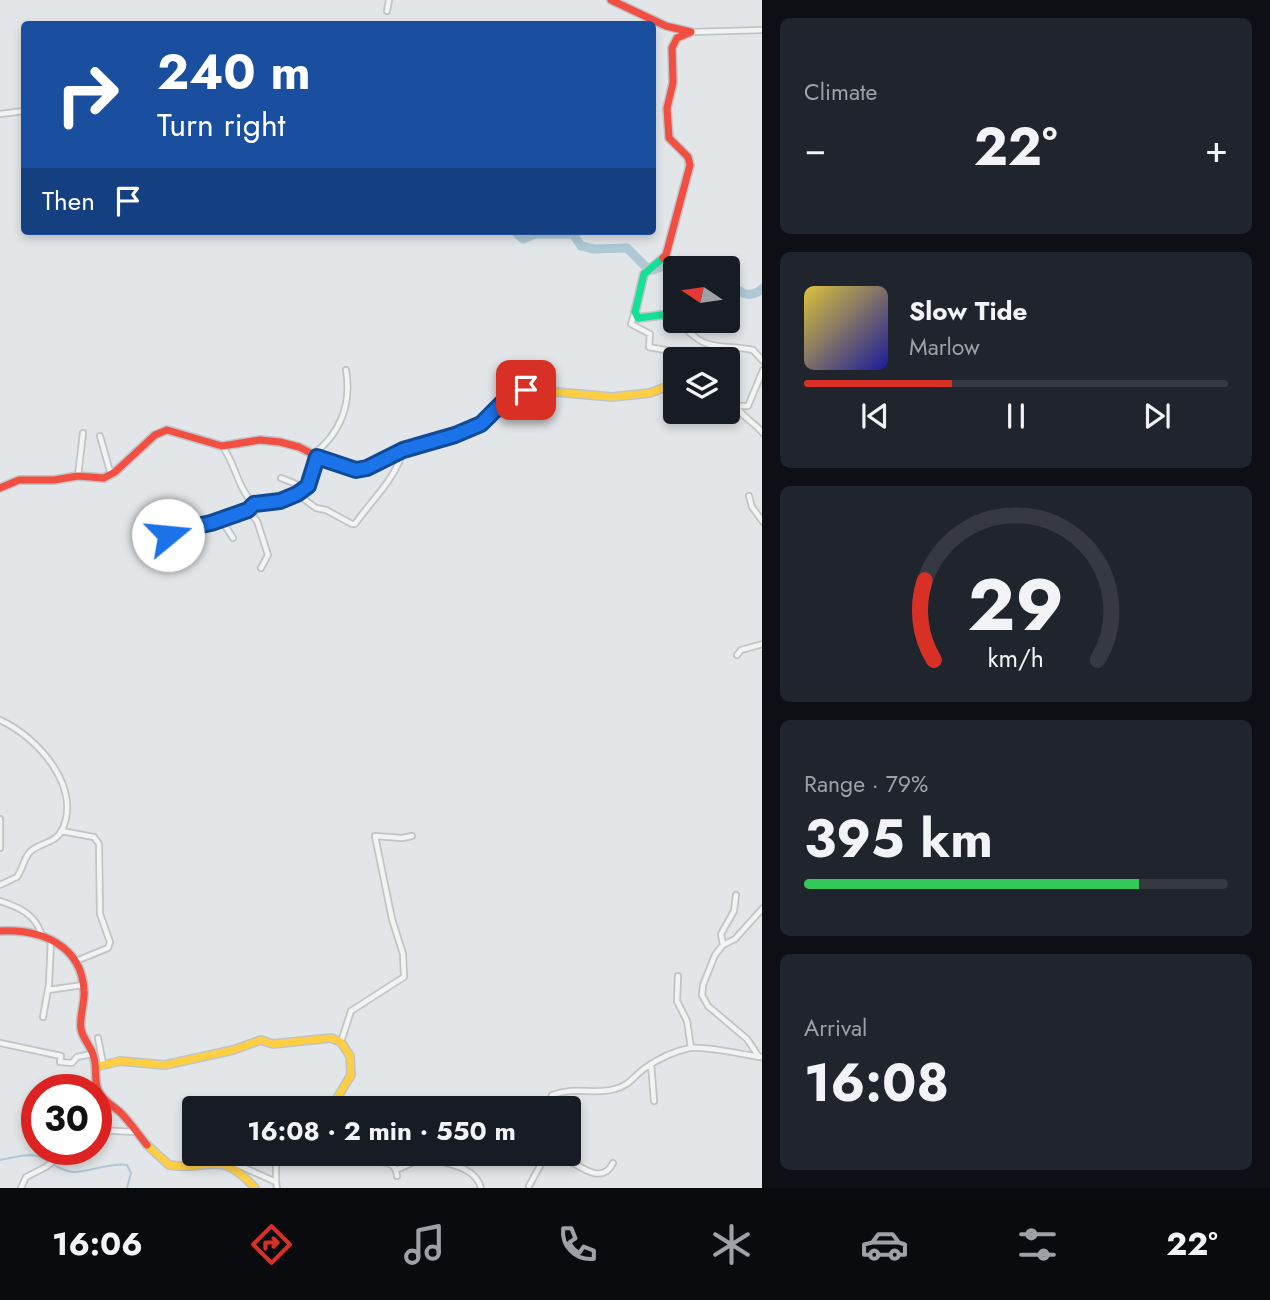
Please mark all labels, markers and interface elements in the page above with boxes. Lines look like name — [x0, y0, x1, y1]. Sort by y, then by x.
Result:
text: 240 m — [157, 37, 311, 107]
icon: right — [42, 49, 133, 140]
text: Climate — [804, 75, 877, 109]
text: Turn right — [157, 102, 286, 148]
text: 22° — [974, 109, 1057, 185]
text: − — [804, 121, 826, 176]
text: + — [1205, 121, 1228, 176]
text: Then — [42, 182, 95, 220]
icon: arrive — [109, 182, 147, 220]
north arrow — [663, 256, 740, 332]
map controls — [663, 256, 740, 424]
text: Slow Tide — [909, 292, 1028, 330]
text: Marlow — [909, 330, 980, 364]
button: layers — [663, 347, 740, 424]
pin — [496, 360, 556, 420]
icon: arrive — [507, 371, 545, 409]
icon: previous — [856, 397, 894, 435]
icon: pause — [997, 397, 1035, 435]
icon: next — [1138, 397, 1176, 435]
position arrow — [131, 498, 205, 572]
text: 29 — [968, 552, 1064, 657]
text: km/h — [988, 640, 1044, 676]
text: Range · 79% — [804, 767, 928, 801]
text: 395 km — [804, 801, 993, 877]
text: Arrival — [804, 1011, 867, 1045]
text: 16:08 — [804, 1045, 949, 1121]
speed limit sign: 30 — [21, 1074, 112, 1165]
text: 16:08 · 2 min · 550 m — [247, 1112, 516, 1150]
icon: directions — [247, 1220, 296, 1269]
icon: music — [400, 1220, 449, 1269]
icon: phone — [553, 1220, 602, 1269]
icon: climate — [707, 1220, 756, 1269]
icon: car — [860, 1220, 909, 1269]
icon: filters — [1013, 1220, 1062, 1269]
text: 16:06 — [52, 1221, 143, 1267]
text: 22° — [1166, 1221, 1218, 1267]

